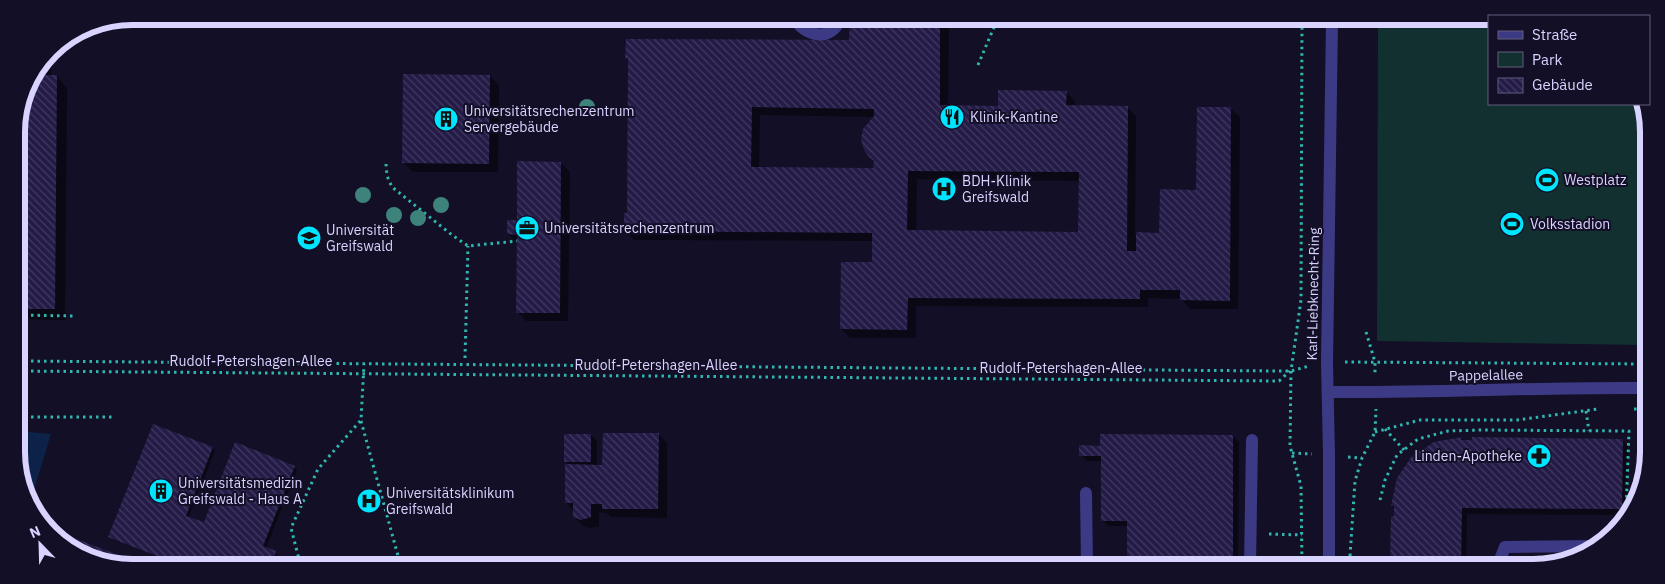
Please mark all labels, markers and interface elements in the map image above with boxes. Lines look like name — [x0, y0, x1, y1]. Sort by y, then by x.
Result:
legend — [1488, 15, 1650, 105]
text: Straße — [1532, 25, 1577, 44]
text: Park — [1532, 50, 1562, 69]
text: Gebäude — [1532, 75, 1593, 94]
place label: Universitätsrechenzentrum Servergebäude — [464, 102, 635, 136]
restaurant icon: Klinik-Kantine — [939, 104, 965, 130]
building icon: Universitätsrechenzentrum Servergebäude — [433, 106, 459, 132]
place label: Klinik-Kantine — [970, 108, 1058, 126]
sports icon: Westplatz — [1534, 167, 1560, 193]
place label: Westplatz — [1564, 171, 1627, 189]
place label: BDH-Klinik Greifswald — [962, 172, 1032, 206]
hospital icon: BDH-Klinik Greifswald — [931, 176, 957, 202]
sports icon: Volksstadion — [1499, 211, 1525, 237]
office icon: Universitätsrechenzentrum — [514, 215, 540, 241]
place label: Volksstadion — [1530, 215, 1610, 233]
place label: Universitätsrechenzentrum — [544, 219, 715, 237]
place label: Universität Greifswald — [326, 221, 394, 255]
school or university icon: Universität Greifswald — [296, 225, 322, 251]
street label: Karl-Liebknecht-Ring — [1303, 227, 1323, 361]
street label: Rudolf-Petershagen-Allee — [170, 352, 333, 370]
street label: Rudolf-Petershagen-Allee — [575, 356, 738, 374]
street label: Rudolf-Petershagen-Allee — [980, 359, 1143, 377]
street label: Pappelallee — [1449, 365, 1523, 385]
pharmacy icon: Linden-Apotheke — [1526, 443, 1552, 469]
place label: Linden-Apotheke — [1414, 447, 1522, 465]
place label: Universitätsmedizin Greifswald - Haus A — [178, 474, 302, 508]
building icon: Universitätsmedizin Greifswald - Haus A — [148, 478, 174, 504]
place label: Universitätsklinikum Greifswald — [386, 484, 515, 518]
hospital icon: Universitätsklinikum Greifswald — [356, 488, 382, 514]
north arrow — [15, 519, 65, 569]
text: N — [27, 522, 43, 542]

